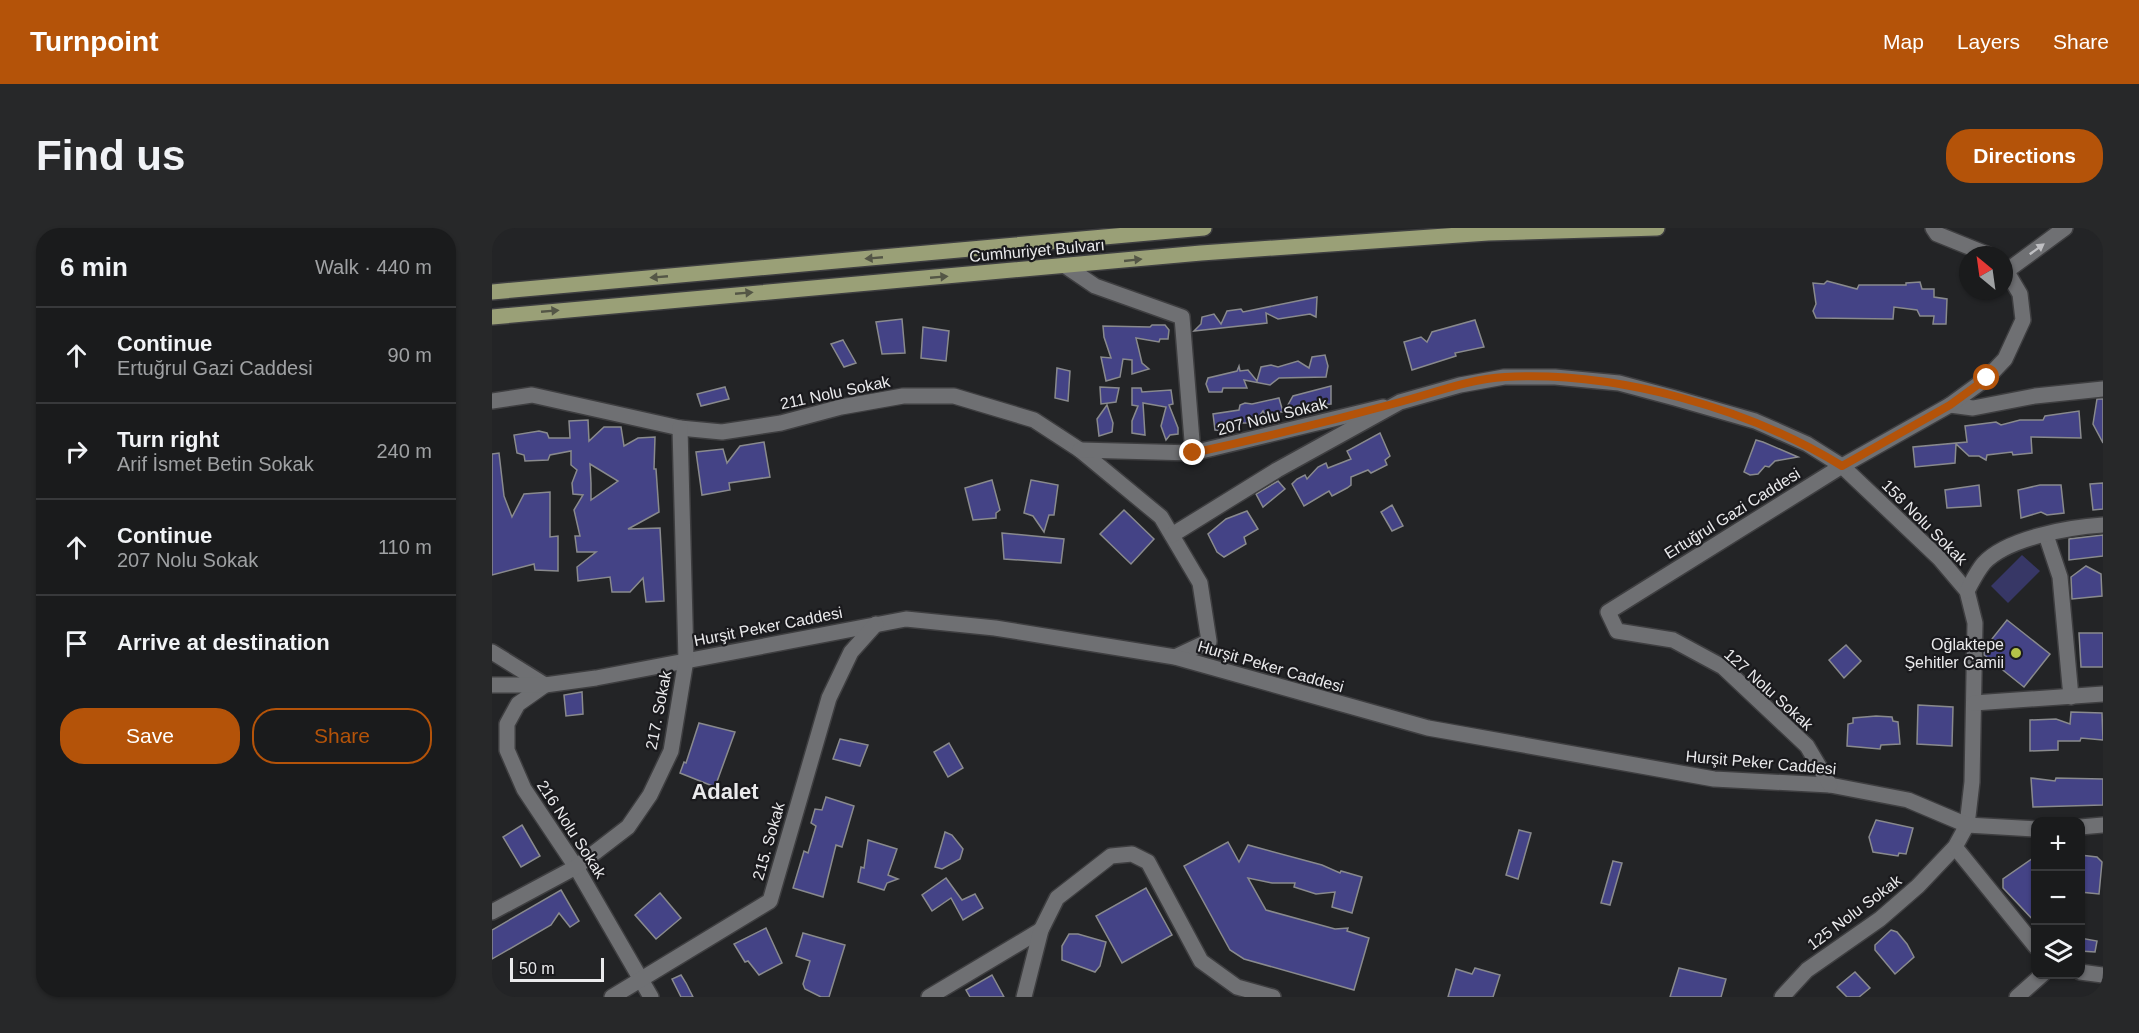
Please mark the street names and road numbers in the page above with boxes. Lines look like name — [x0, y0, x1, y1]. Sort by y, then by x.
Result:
street label: Cumhuriyet Bulvarı — [969, 236, 1106, 265]
street label: 211 Nolu Sokak — [779, 372, 893, 412]
street label: 207 Nolu Sokak — [1215, 394, 1330, 438]
street label: Ertuğrul Gazi Caddesi — [1661, 465, 1803, 562]
street label: 158 Nolu Sokak — [1879, 476, 1971, 569]
street label: Hurşit Peker Caddesi — [692, 604, 844, 649]
street label: Hurşit Peker Caddesi — [1196, 637, 1346, 695]
street label: 127 Nolu Sokak — [1721, 645, 1817, 734]
street label: 217. Sokak — [643, 668, 675, 751]
street label: Hurşit Peker Caddesi — [1685, 747, 1837, 778]
street label: 216 Nolu Sokak — [534, 777, 610, 882]
street label: 215. Sokak — [749, 799, 788, 882]
street label: 125 Nolu Sokak — [1804, 871, 1905, 953]

